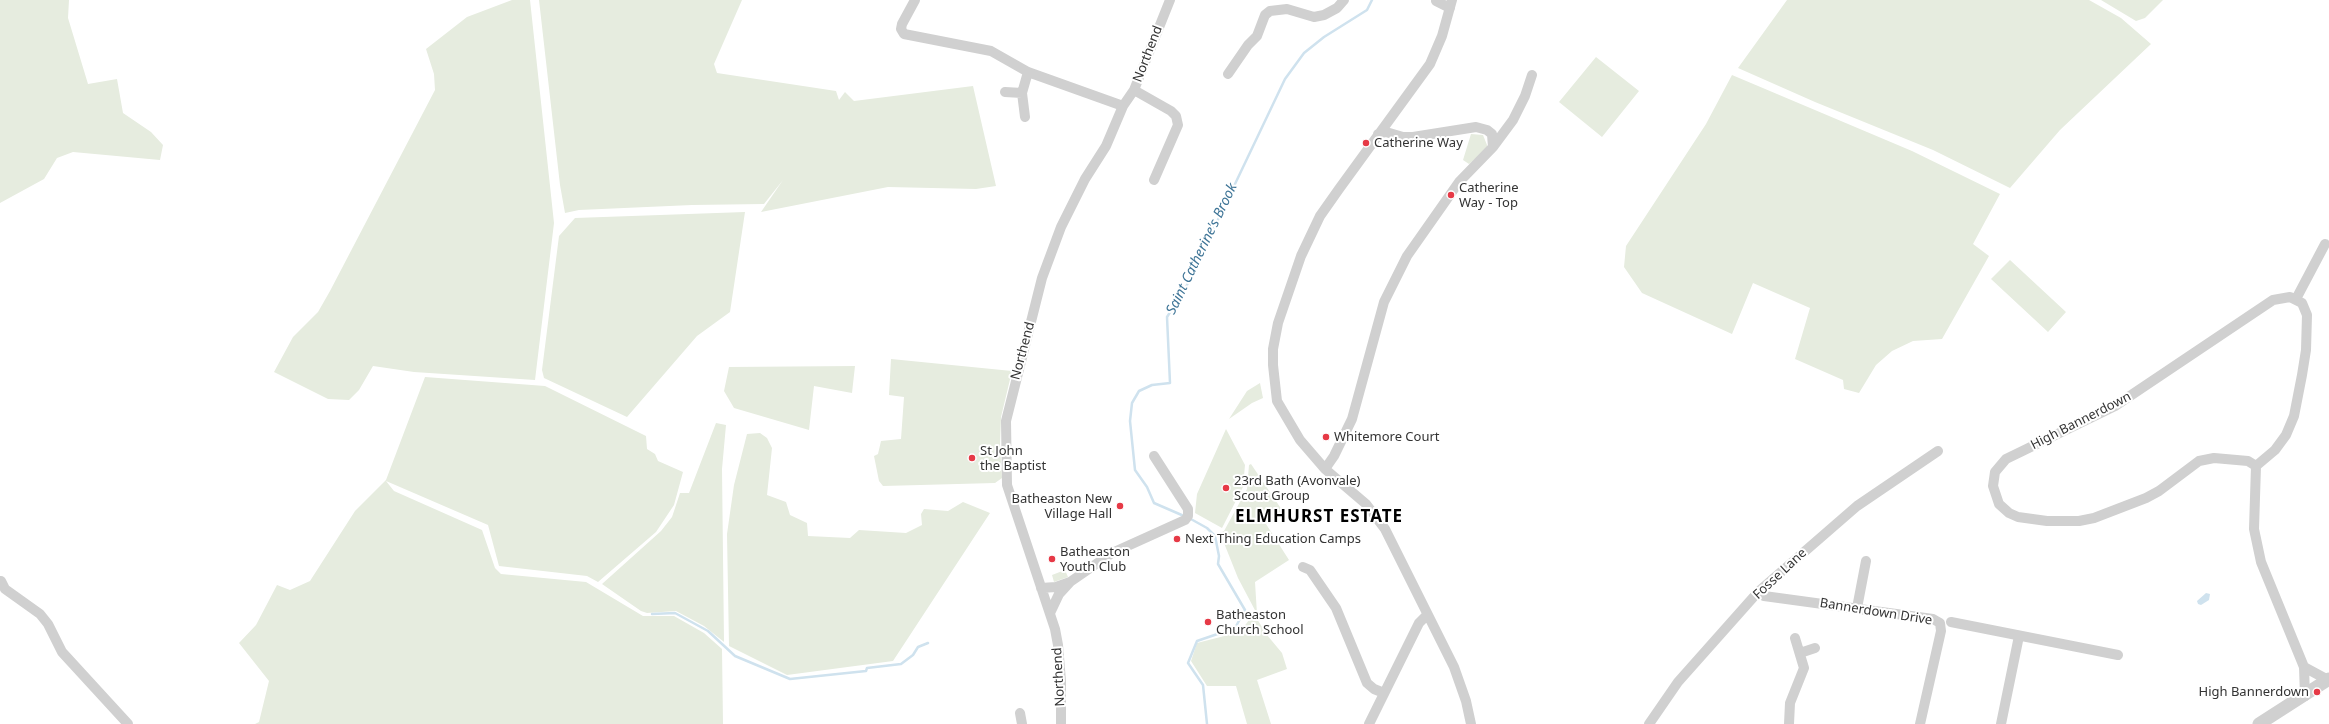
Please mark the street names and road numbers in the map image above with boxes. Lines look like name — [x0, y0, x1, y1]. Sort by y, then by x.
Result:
street label: Northend — [1130, 24, 1166, 84]
street label: Northend — [1008, 320, 1038, 382]
street label: High Bannerdown — [2028, 389, 2134, 453]
street label: Fosse Lane — [1750, 545, 1810, 603]
street label: Bannerdown Drive — [1819, 595, 1933, 629]
street label: Northend — [1050, 647, 1068, 707]

